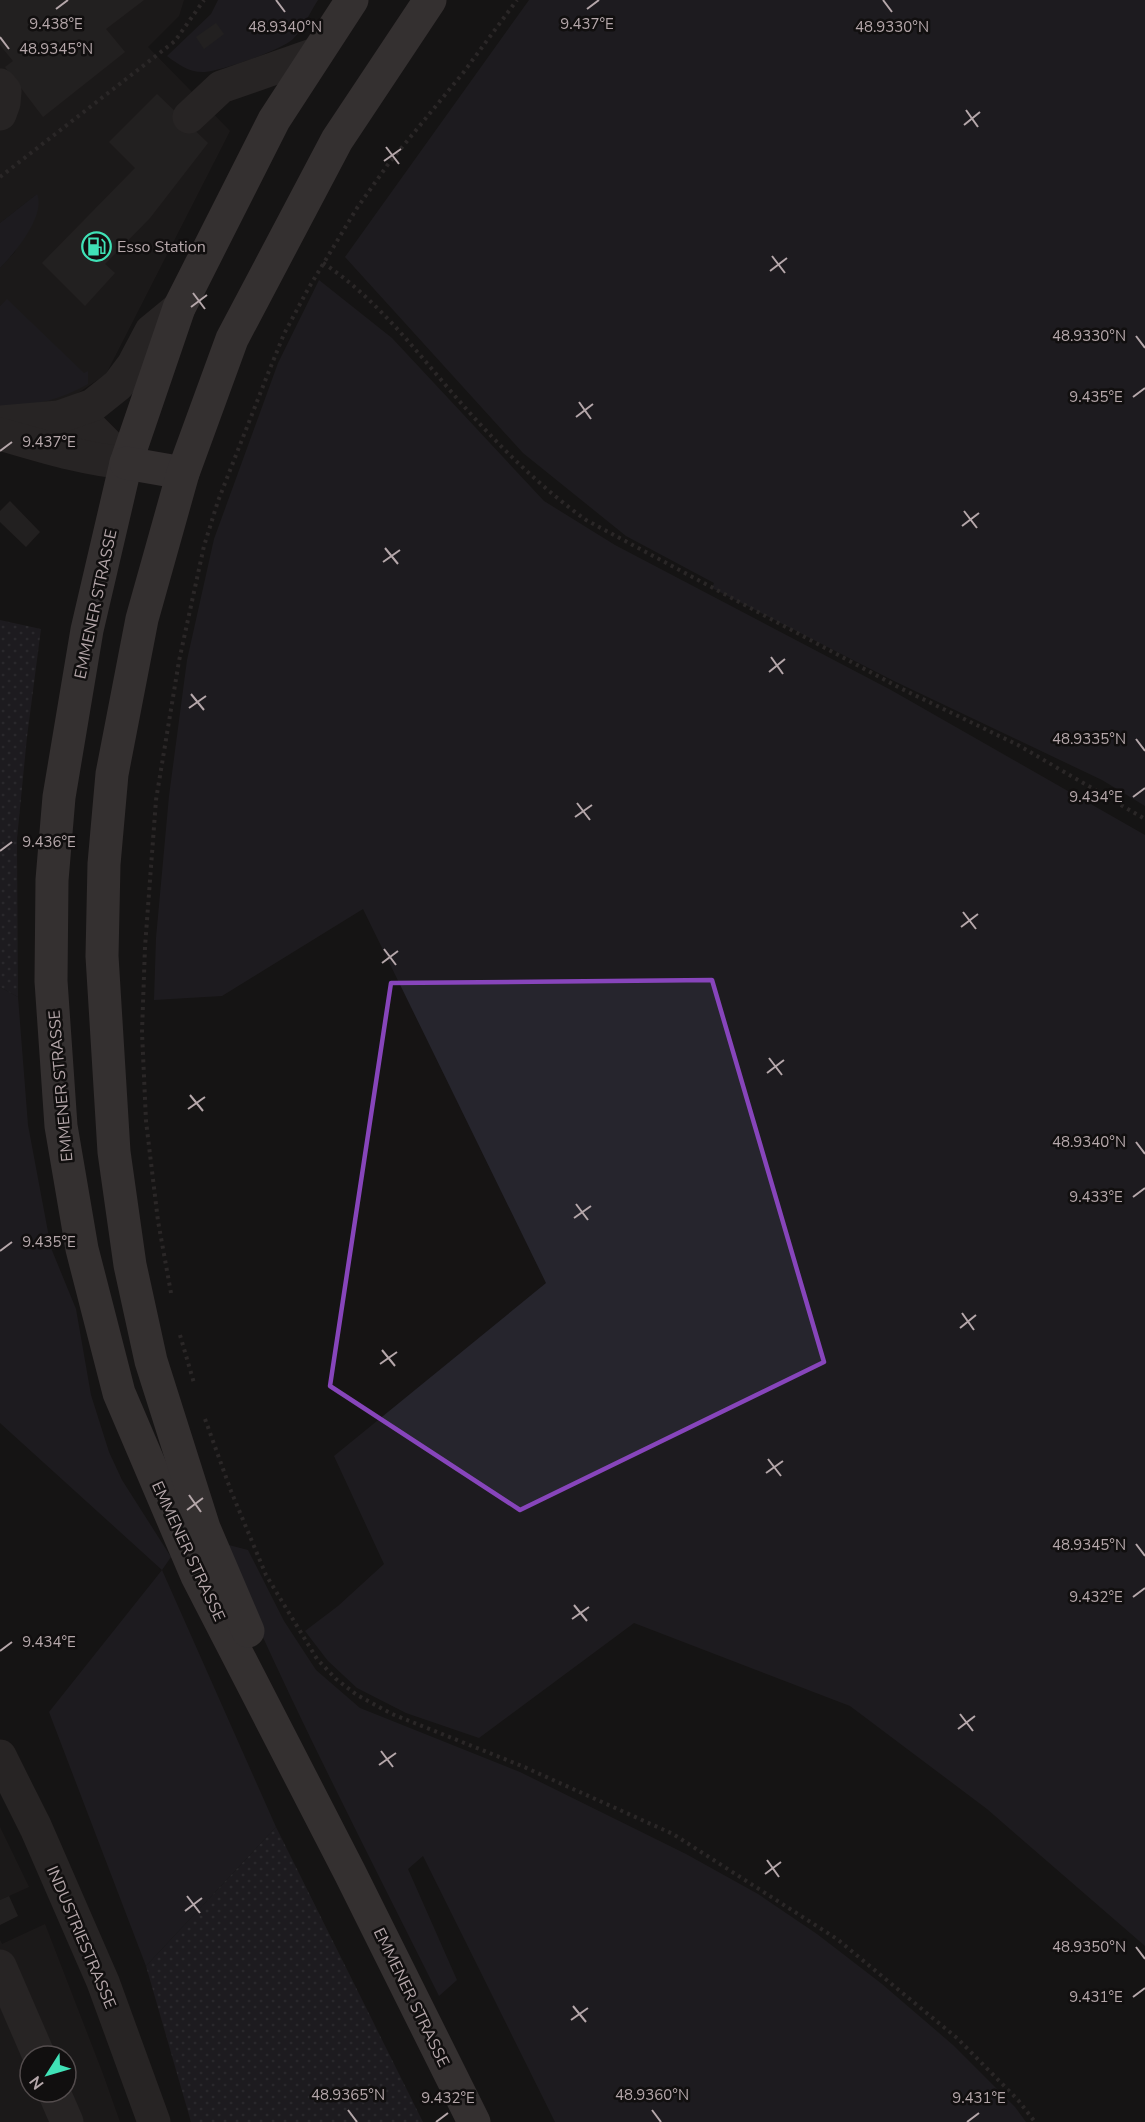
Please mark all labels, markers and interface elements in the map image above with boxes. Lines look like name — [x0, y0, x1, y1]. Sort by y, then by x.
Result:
text: 9.438°E — [29, 14, 83, 34]
text: 9.437°E — [560, 14, 614, 34]
text: 48.9340°N — [248, 17, 322, 37]
text: 48.9330°N — [855, 17, 929, 37]
text: 48.9345°N — [19, 39, 93, 59]
fuel station icon: Esso Station — [80, 230, 112, 262]
place label: Esso Station — [117, 236, 206, 258]
text: 48.9330°N — [1052, 326, 1126, 346]
text: 9.435°E — [1069, 387, 1123, 407]
text: 9.437°E — [22, 432, 76, 452]
street label: EMMENER STRASSE — [69, 527, 123, 681]
text: 48.9335°N — [1052, 729, 1126, 749]
text: 9.434°E — [1069, 787, 1123, 807]
text: 9.436°E — [22, 832, 76, 852]
street label: EMMENER STRASSE — [43, 1009, 79, 1163]
text: 48.9340°N — [1052, 1132, 1126, 1152]
text: 9.433°E — [1069, 1187, 1123, 1207]
text: 9.435°E — [22, 1232, 76, 1252]
street label: EMMENER STRASSE — [146, 1478, 230, 1625]
text: 48.9345°N — [1052, 1535, 1126, 1555]
text: 9.432°E — [1069, 1587, 1123, 1607]
text: 9.434°E — [22, 1632, 76, 1652]
street label: INDUSTRIESTRASSE — [41, 1863, 121, 2012]
street label: EMMENER STRASSE — [368, 1924, 454, 2071]
text: 48.9350°N — [1052, 1937, 1126, 1957]
text: 9.431°E — [1069, 1987, 1123, 2007]
north arrow — [18, 2044, 78, 2104]
text: N — [24, 2071, 49, 2094]
text: 48.9365°N — [311, 2085, 385, 2105]
text: 48.9360°N — [615, 2085, 689, 2105]
text: 9.432°E — [421, 2088, 475, 2108]
text: 9.431°E — [952, 2088, 1006, 2108]

